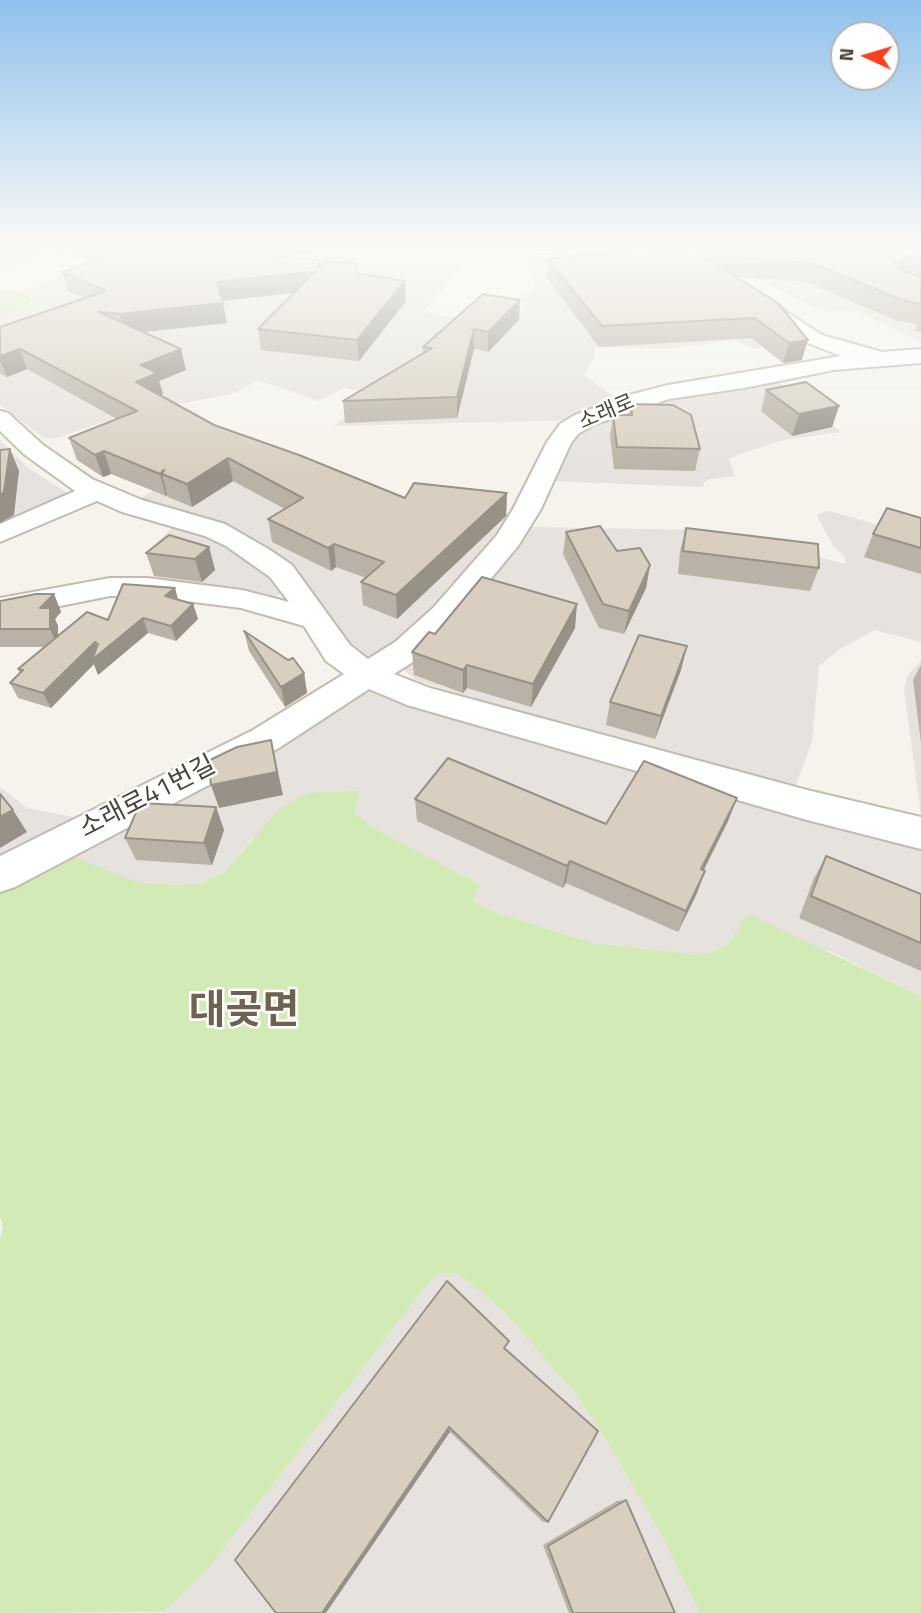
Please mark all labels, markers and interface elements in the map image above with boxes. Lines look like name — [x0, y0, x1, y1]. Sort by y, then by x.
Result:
north arrow — [830, 21, 900, 91]
text: N — [831, 47, 860, 62]
street label: 소래로 — [575, 390, 639, 436]
street label: 소래로41번길 — [75, 750, 221, 846]
district label: 대곶면 — [189, 989, 299, 1037]

